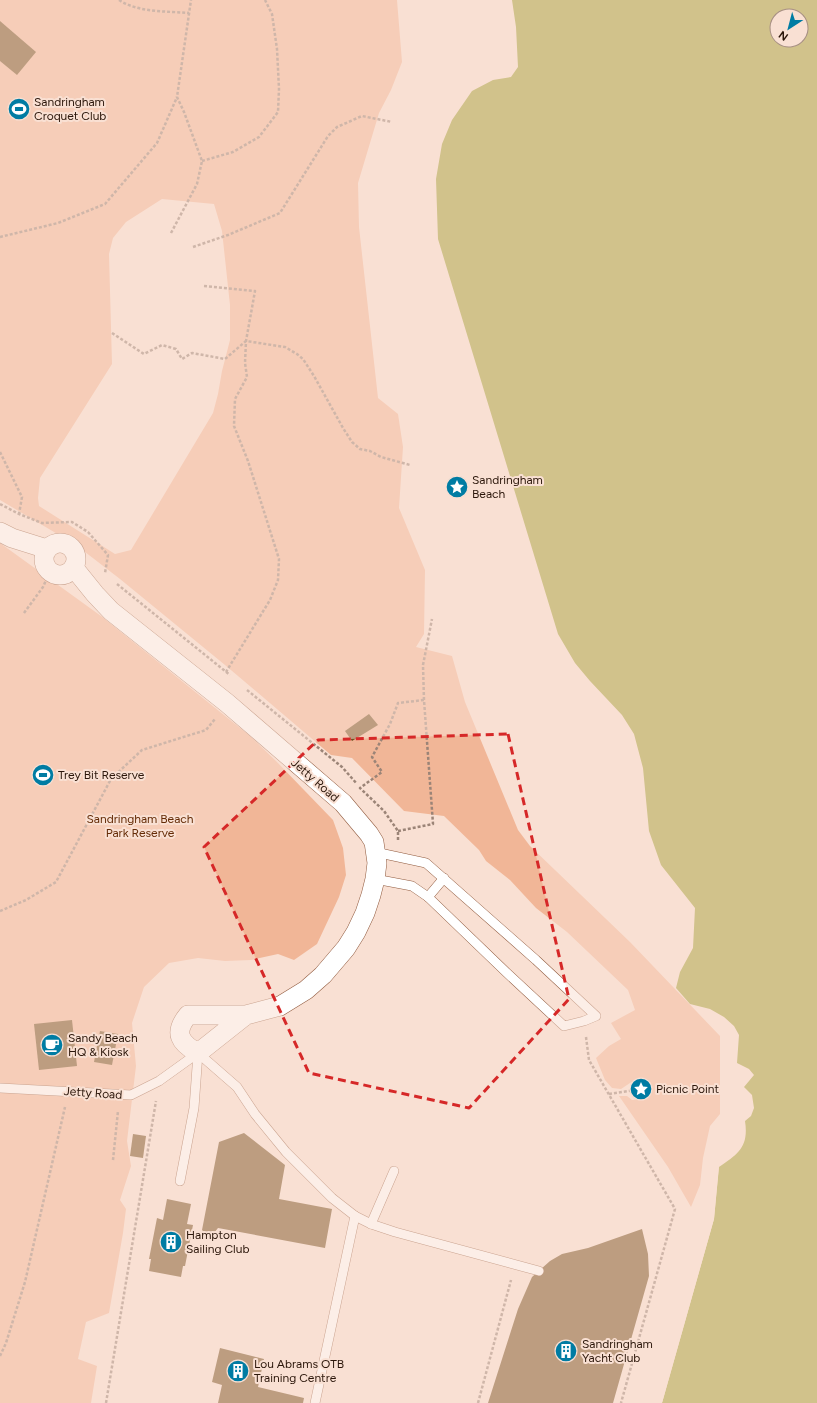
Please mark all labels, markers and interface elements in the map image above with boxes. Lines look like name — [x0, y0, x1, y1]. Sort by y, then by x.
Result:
north arrow — [769, 8, 809, 48]
text: N — [776, 28, 791, 43]
place label: Sandringham Croquet Club — [34, 95, 106, 123]
sports icon: Sandringham Croquet Club — [6, 96, 32, 122]
place label: Sandringham Beach — [472, 473, 543, 501]
place icon: Sandringham Beach — [444, 474, 470, 500]
street label: Jetty Road — [288, 755, 342, 805]
sports icon: Trey Bit Reserve — [30, 762, 56, 788]
place label: Trey Bit Reserve — [58, 768, 145, 782]
park label: Sandringham Beach Park Reserve — [87, 812, 194, 840]
place label: Sandy Beach HQ & Kiosk — [68, 1031, 138, 1059]
cafe icon: Sandy Beach HQ & Kiosk — [39, 1032, 65, 1058]
place icon: Picnic Point — [628, 1076, 654, 1102]
place label: Picnic Point — [656, 1082, 719, 1096]
street label: Jetty Road — [63, 1084, 123, 1102]
place label: Hampton Sailing Club — [186, 1228, 249, 1256]
building icon: Hampton Sailing Club — [158, 1229, 184, 1255]
place label: Sandringham Yacht Club — [582, 1337, 653, 1365]
building icon: Sandringham Yacht Club — [553, 1338, 579, 1364]
place label: Lou Abrams OTB Training Centre — [254, 1357, 344, 1385]
building icon: Lou Abrams OTB Training Centre — [225, 1358, 251, 1384]

